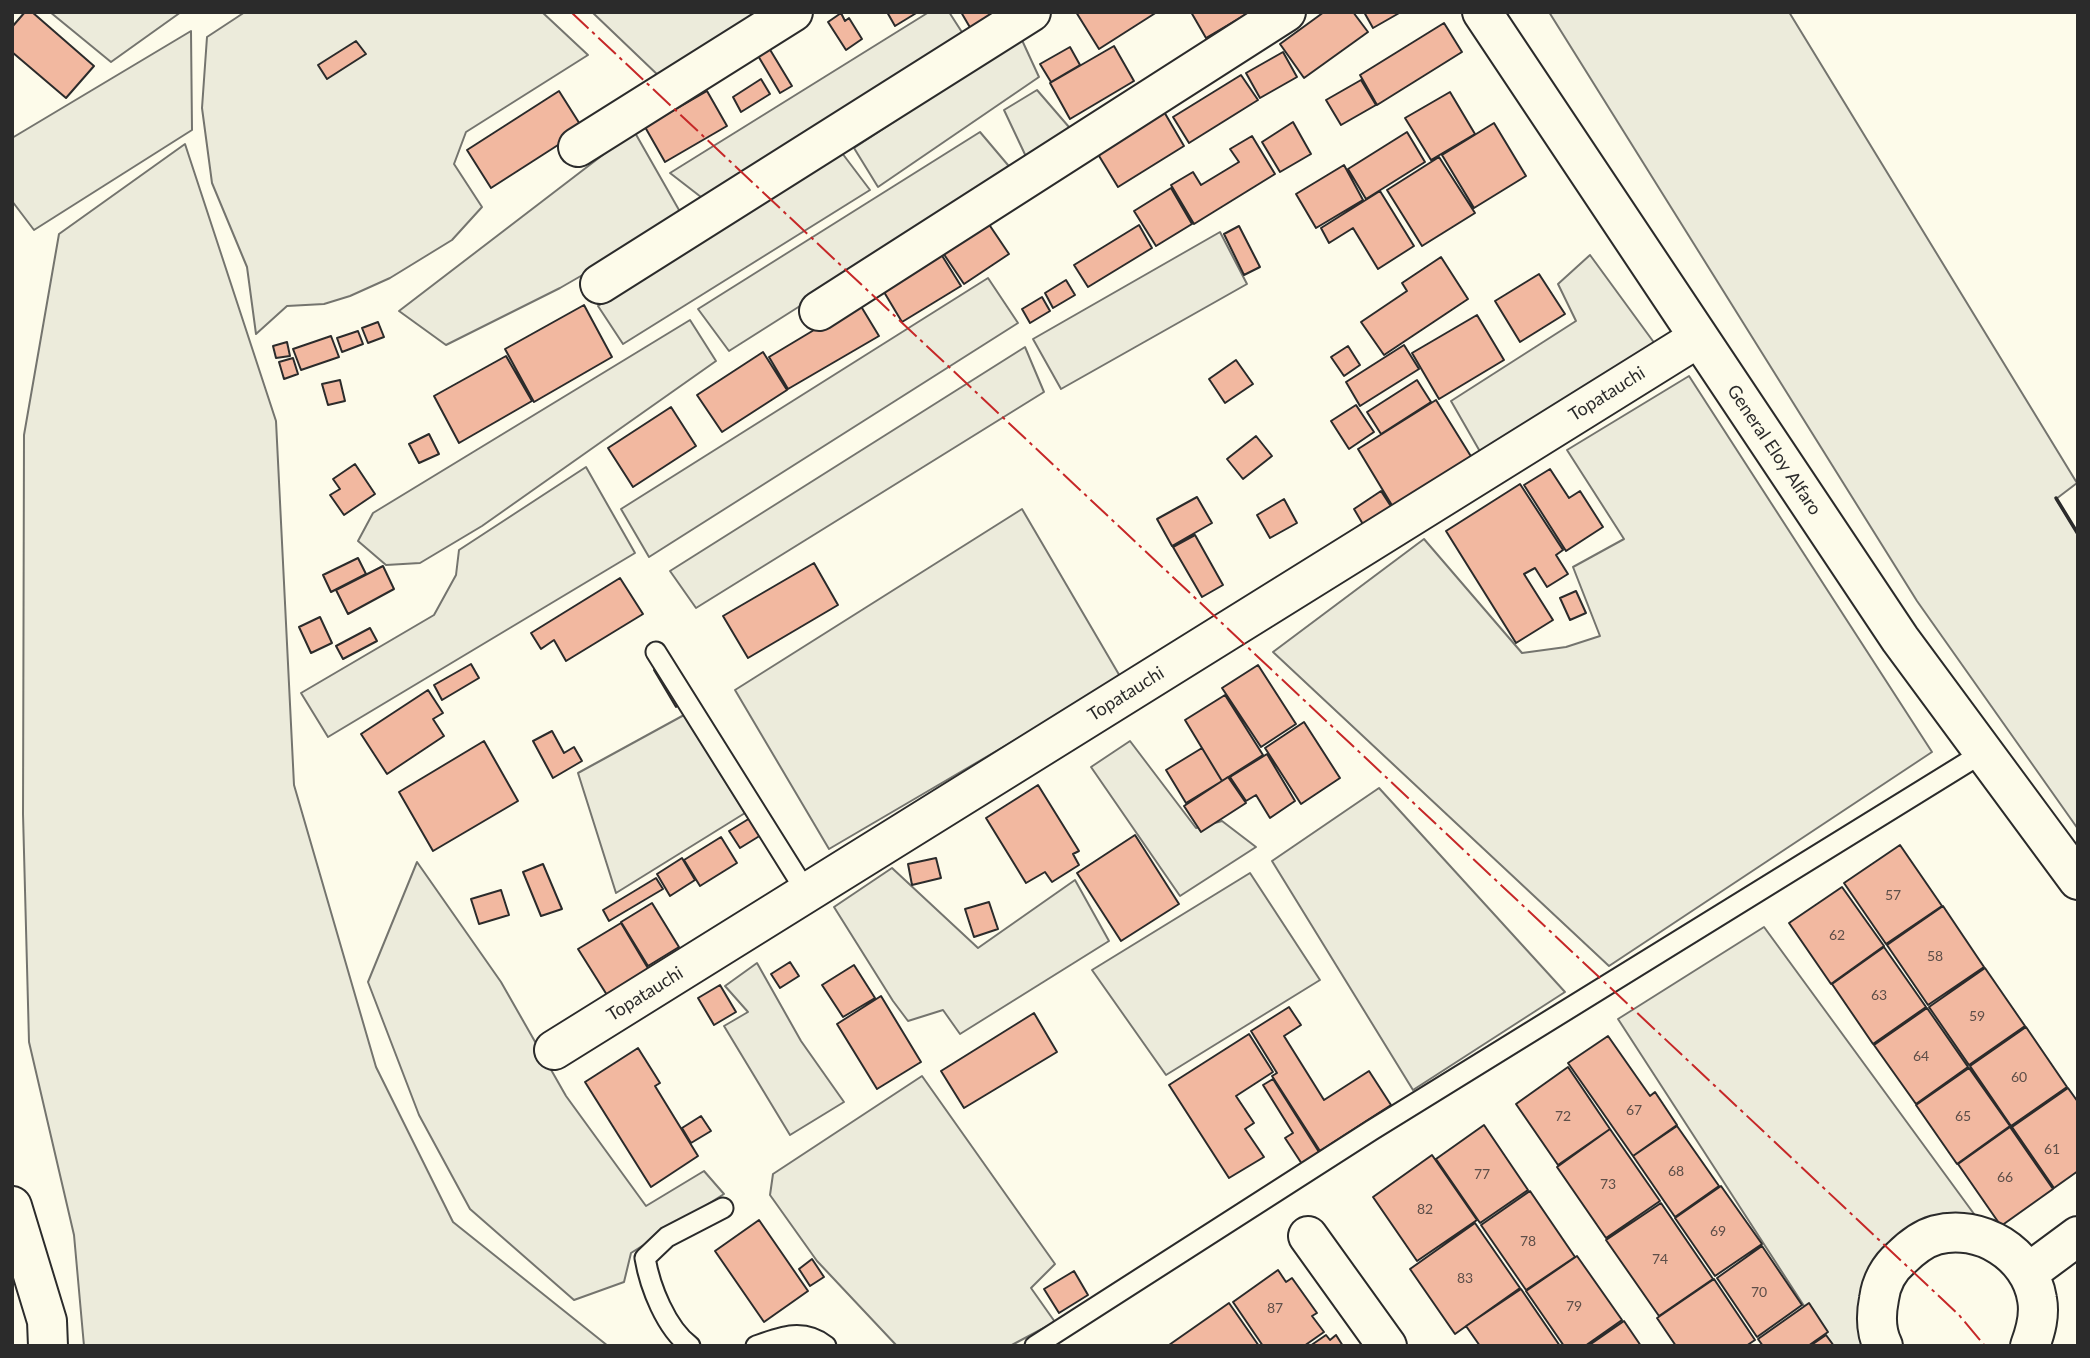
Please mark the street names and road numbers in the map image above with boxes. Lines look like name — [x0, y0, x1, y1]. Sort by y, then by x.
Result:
street label: Topatauchi — [1565, 362, 1649, 426]
street label: General Eloy Alfaro — [1722, 381, 1826, 519]
street label: Topatauchi — [1084, 662, 1168, 726]
street label: Topatauchi — [603, 962, 687, 1026]

